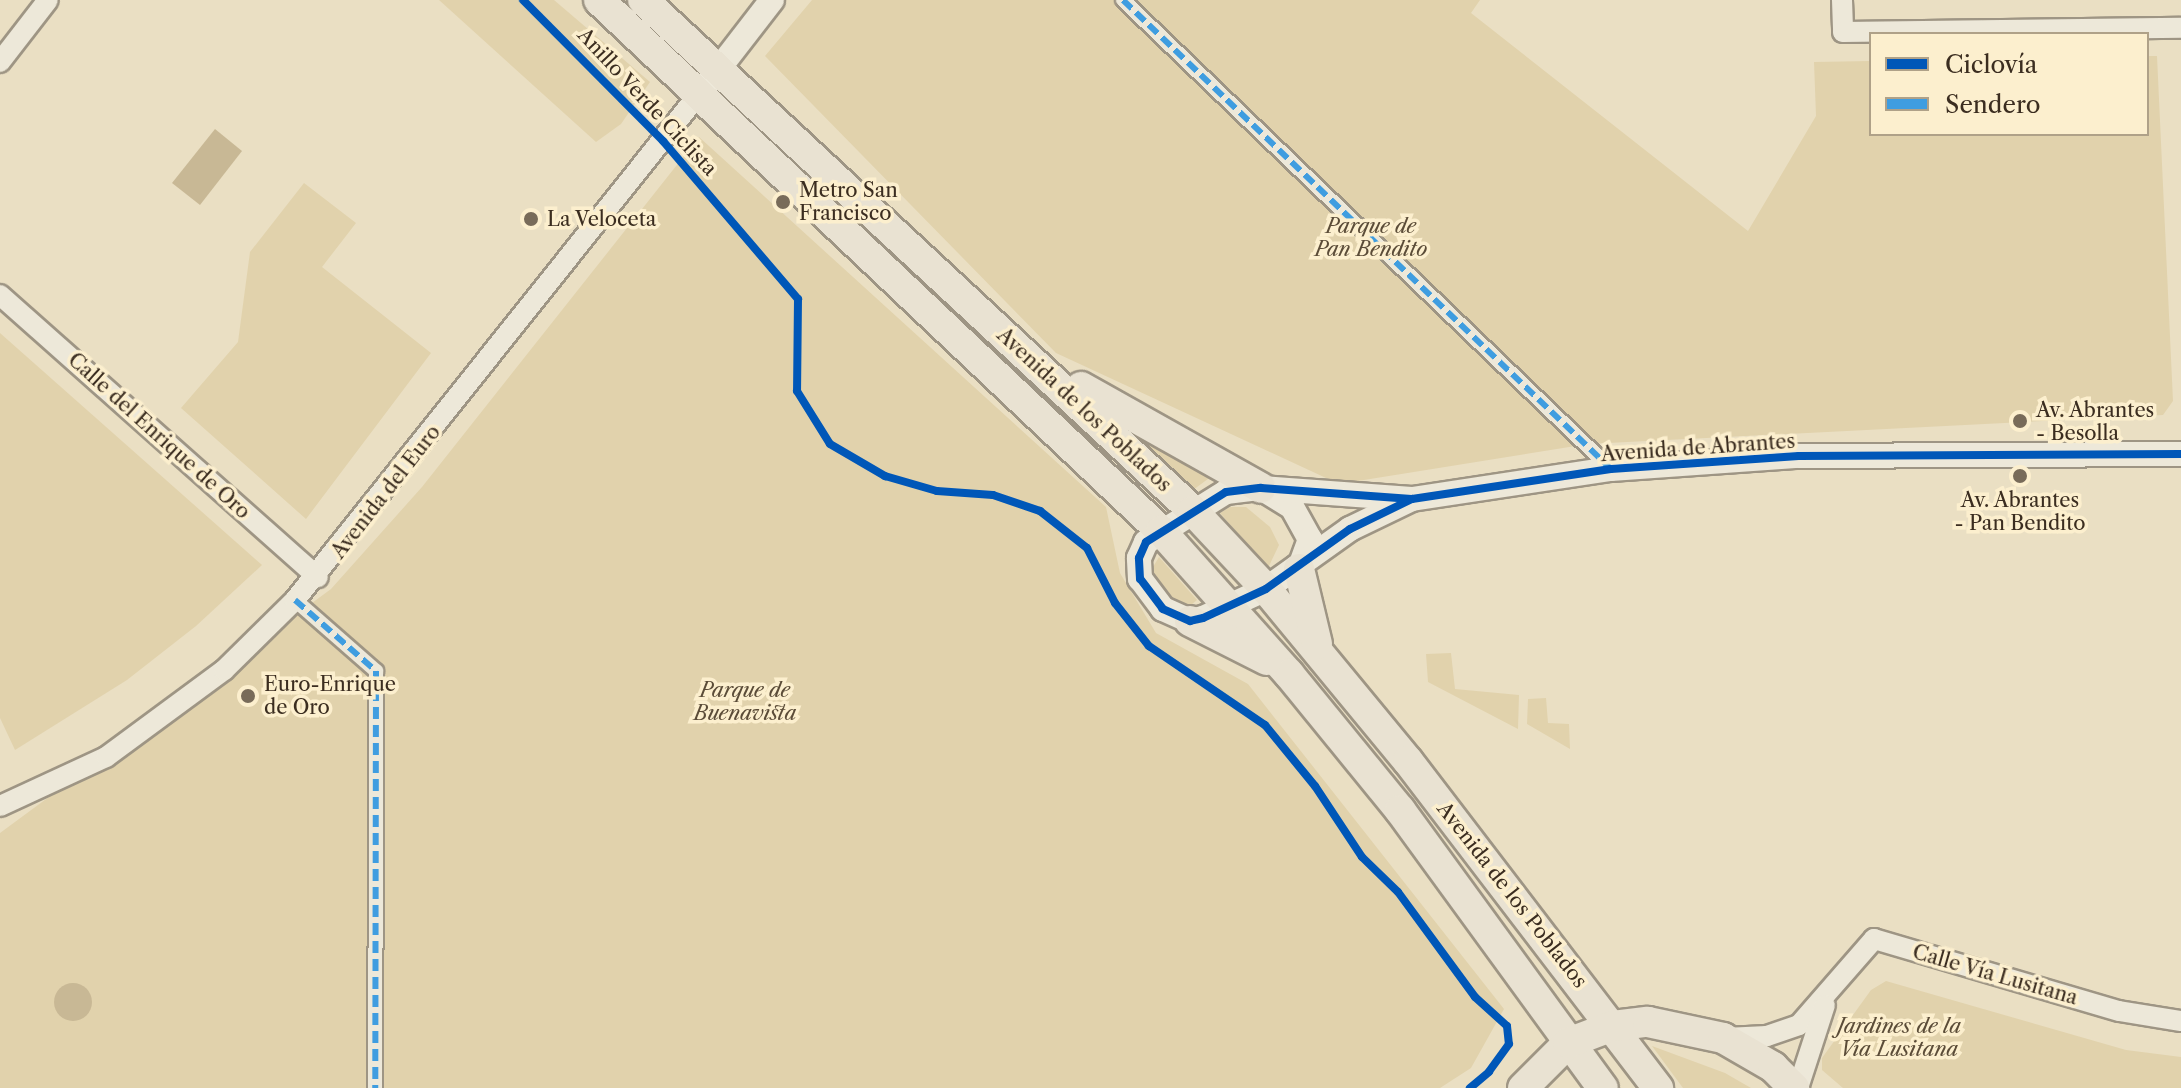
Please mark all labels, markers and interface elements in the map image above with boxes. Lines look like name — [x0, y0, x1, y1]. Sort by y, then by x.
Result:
street label: Anillo Verde Ciclista — [572, 23, 722, 181]
legend — [1869, 32, 2149, 136]
text: Ciclovía — [1945, 50, 2038, 79]
text: Sendero — [1945, 90, 2040, 119]
place label: Metro San Francisco — [799, 178, 898, 225]
marker: Metro San Francisco — [774, 193, 792, 211]
place label: La Veloceta — [547, 207, 657, 231]
marker: La Veloceta — [522, 210, 540, 228]
park label: Parque de Pan Bendito — [1315, 215, 1427, 262]
street label: Avenida de los Poblados — [992, 323, 1176, 497]
street label: Calle del Enrique de Oro — [63, 348, 255, 524]
place label: Av. Abrantes - Besolla — [2036, 398, 2155, 445]
marker: Av. Abrantes - Besolla — [2011, 412, 2029, 430]
street label: Avenida del Euro — [326, 420, 446, 564]
street label: Avenida de Abrantes — [1600, 429, 1796, 467]
marker: Av. Abrantes - Pan Bendito — [2011, 467, 2029, 485]
place label: Av. Abrantes - Pan Bendito — [1954, 488, 2086, 535]
place label: Euro-Enrique de Oro — [264, 672, 396, 719]
park label: Parque de Buenavista — [694, 678, 796, 725]
marker: Euro-Enrique de Oro — [239, 687, 257, 705]
street label: Avenida de los Poblados — [1432, 797, 1592, 993]
street label: Calle Vía Lusitana — [1909, 940, 2081, 1010]
park label: Jardines de la Vía Lusitana — [1837, 1015, 1961, 1062]

